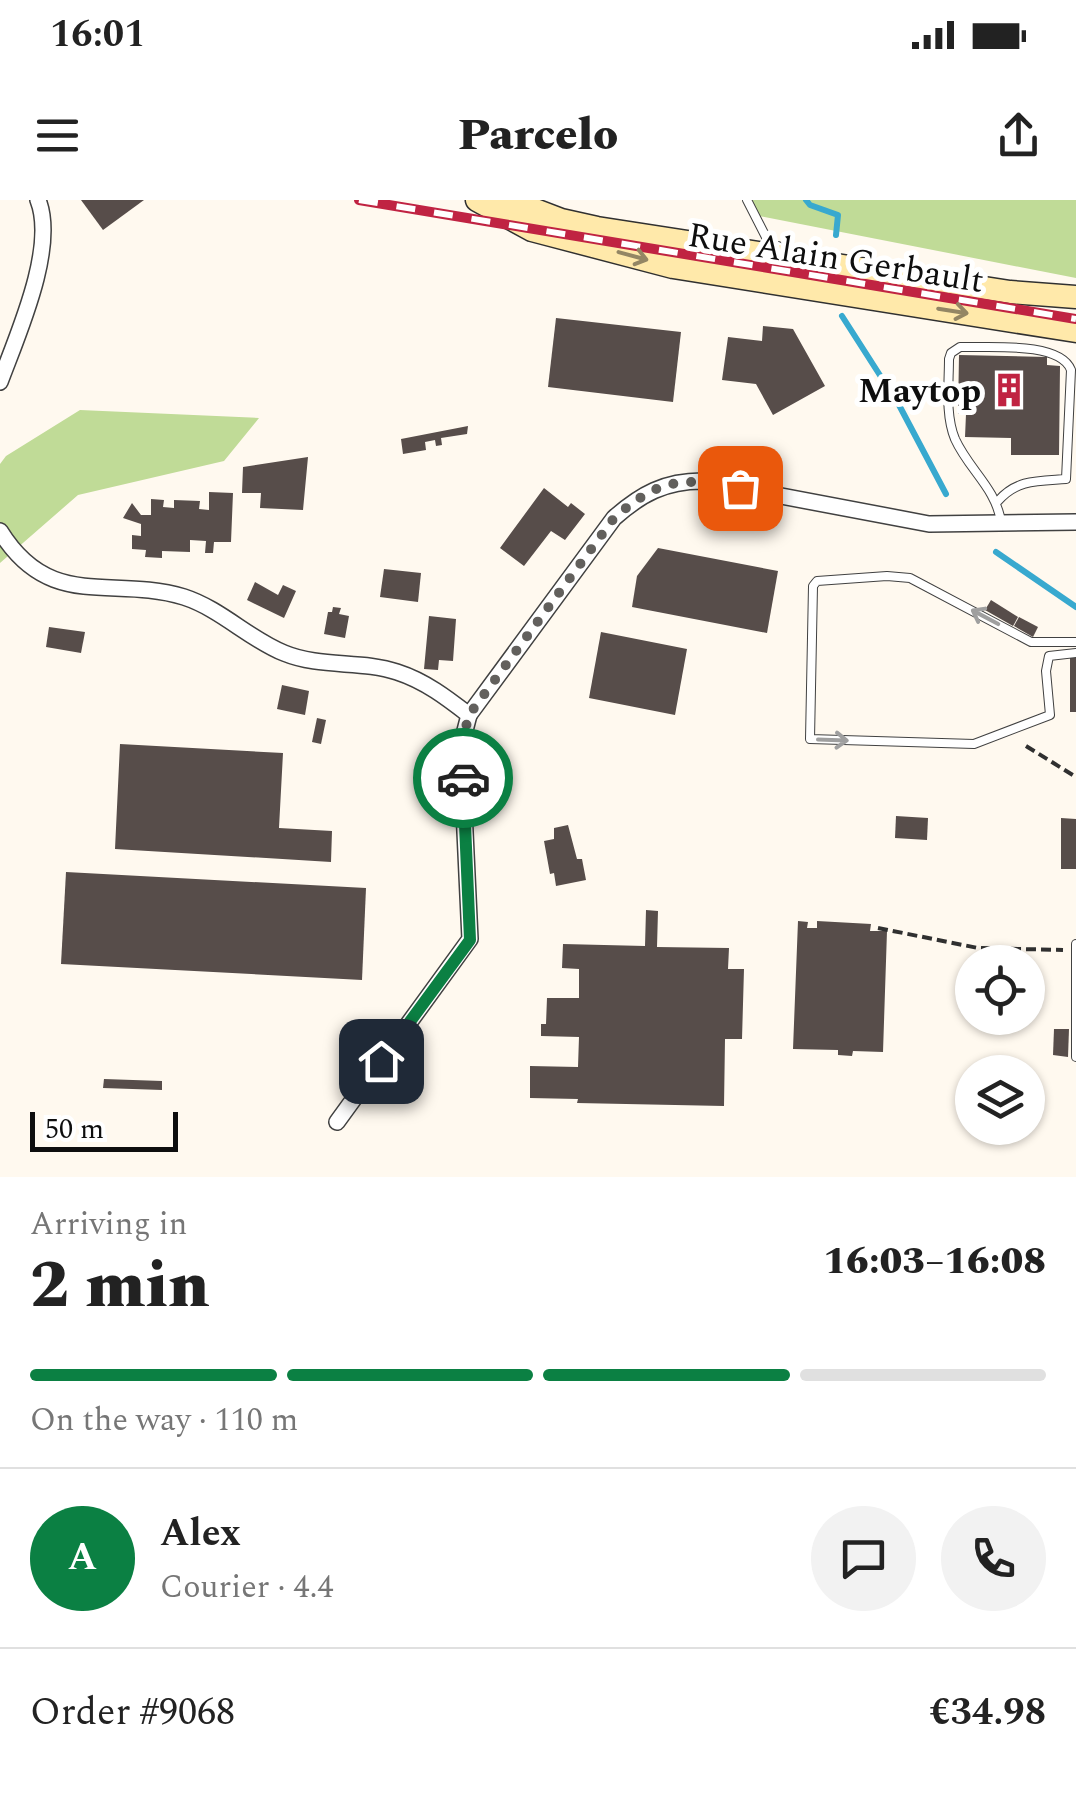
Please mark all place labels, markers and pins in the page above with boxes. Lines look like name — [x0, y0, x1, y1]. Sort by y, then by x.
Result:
place label: Maytop — [858, 365, 981, 418]
building icon: Maytop — [990, 371, 1028, 409]
pin — [698, 446, 783, 531]
pin — [339, 1019, 424, 1104]

